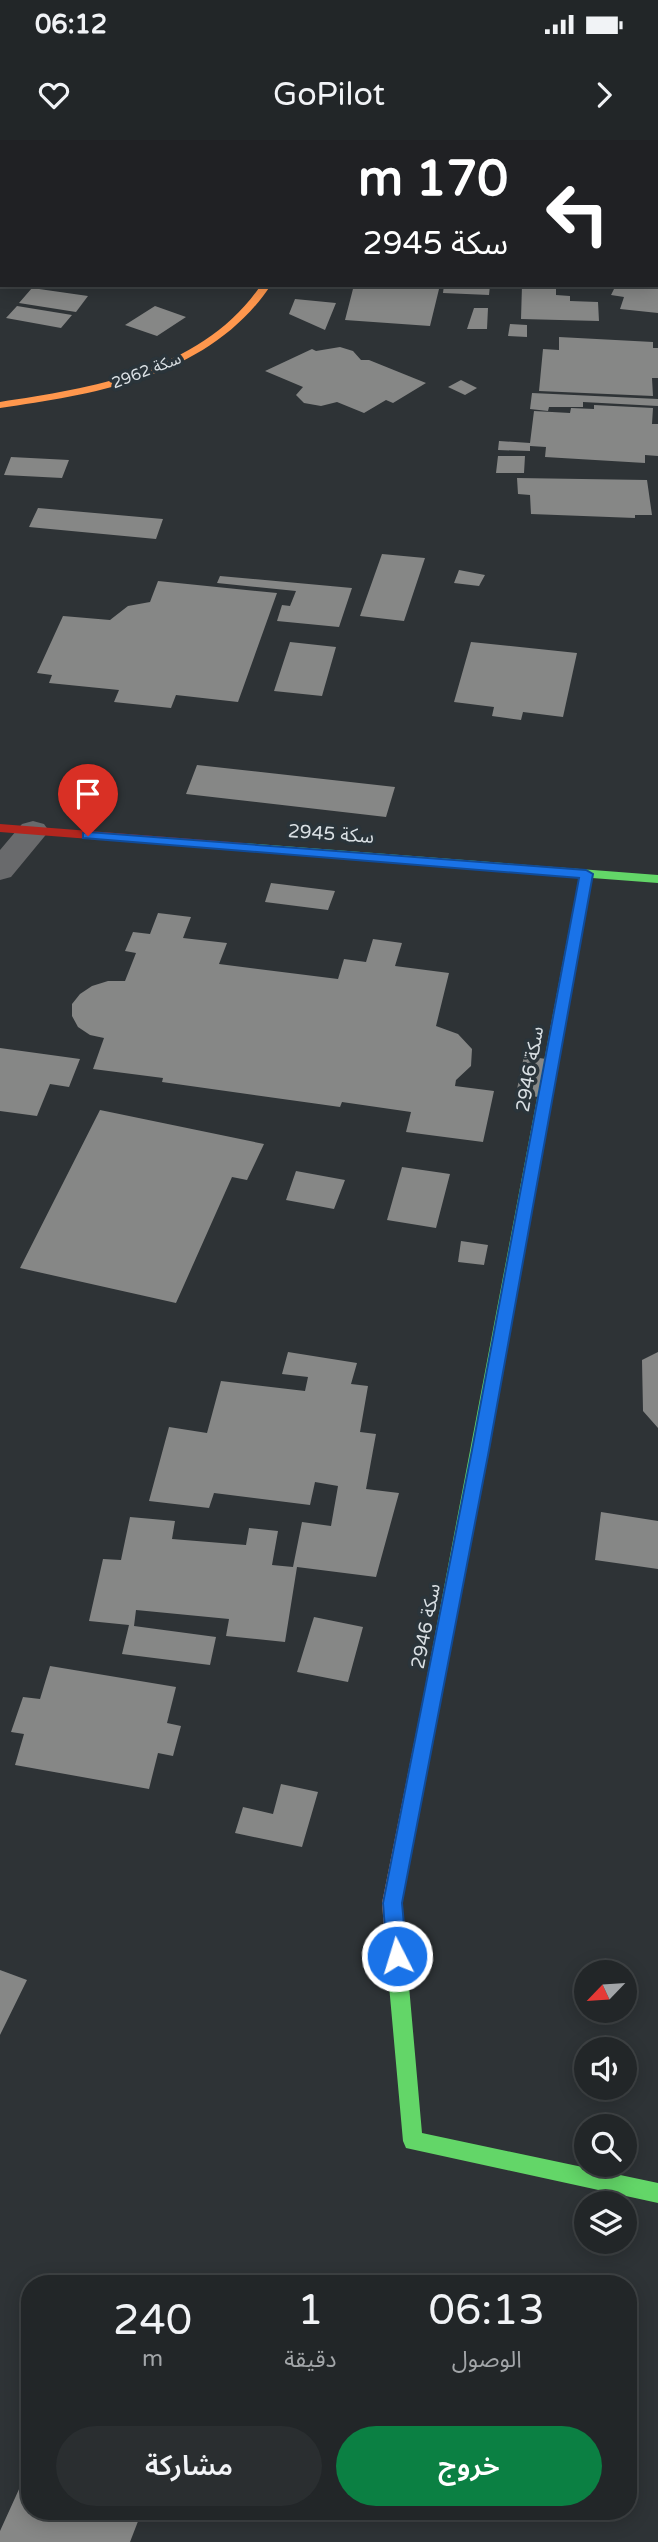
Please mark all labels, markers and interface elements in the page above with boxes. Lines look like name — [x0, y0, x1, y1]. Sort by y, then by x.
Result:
text: 06:12 — [35, 9, 107, 40]
icon: heart — [35, 76, 73, 114]
text: GoPilot — [273, 76, 385, 114]
icon: forward — [585, 76, 623, 114]
text: 170 m — [358, 150, 508, 209]
icon: left — [532, 168, 623, 259]
text: سكة 2945 — [362, 225, 508, 263]
street label: سكة 2962 — [109, 349, 184, 393]
pin — [58, 764, 118, 836]
icon: arrive — [69, 775, 107, 813]
street label: سكة 2945 — [287, 820, 375, 848]
street label: سكة 2946 — [512, 1025, 548, 1114]
street label: سكة 2946 — [407, 1582, 445, 1671]
position arrow — [360, 1919, 434, 1993]
north arrow — [574, 1960, 637, 2023]
map controls — [574, 1960, 637, 2254]
button: sound — [574, 2037, 637, 2100]
button: search — [574, 2114, 637, 2177]
button: layers — [574, 2191, 637, 2254]
text: 1 — [297, 2285, 324, 2336]
text: 06:13 — [429, 2285, 545, 2336]
text: 240 — [113, 2295, 192, 2346]
text: m — [142, 2345, 163, 2373]
text: دقيقة — [284, 2346, 337, 2374]
text: الوصول — [452, 2346, 522, 2374]
button: مشاركة — [56, 2426, 322, 2506]
button: خروج — [336, 2426, 602, 2506]

